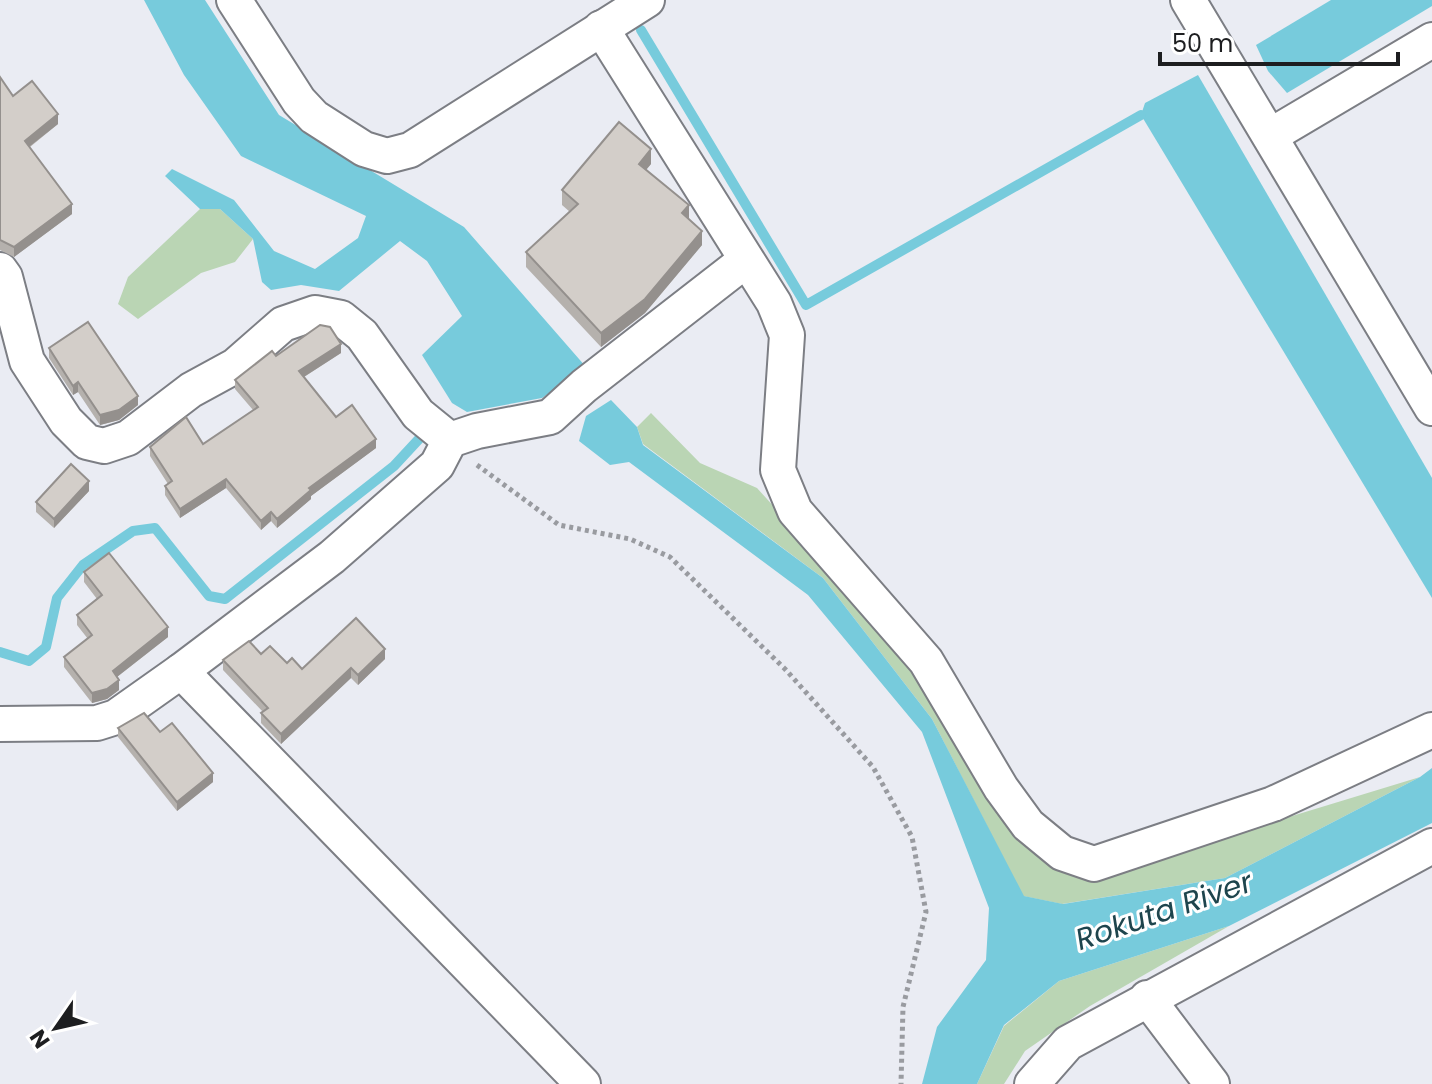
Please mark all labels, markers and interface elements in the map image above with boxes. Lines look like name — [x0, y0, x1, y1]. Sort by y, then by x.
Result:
scale bar — [1160, 16, 1398, 66]
text: 50 m — [1172, 27, 1233, 60]
water label: Rokuta River — [1070, 860, 1259, 961]
north arrow — [16, 988, 96, 1068]
text: N — [22, 1023, 57, 1054]

